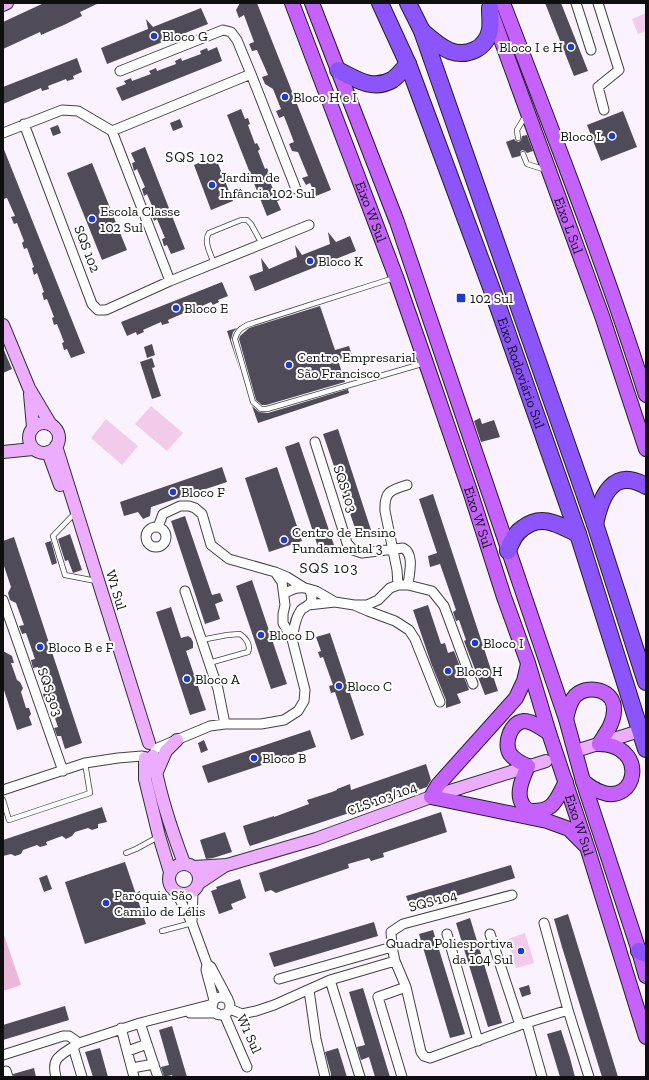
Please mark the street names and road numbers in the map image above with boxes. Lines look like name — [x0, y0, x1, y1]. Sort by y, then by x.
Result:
street label: Eixo W Sul — [352, 179, 391, 245]
street label: Eixo L Sul — [551, 195, 587, 256]
street label: SQS 102 — [70, 223, 104, 275]
street label: Eixo Rodoviário Sul — [494, 315, 549, 431]
street label: SQS 103 — [329, 463, 361, 515]
street label: Eixo W Sul — [460, 484, 496, 550]
street label: W1 Sul — [102, 568, 130, 612]
street label: SQS 303 — [34, 666, 66, 719]
street label: CLS 103/104 — [345, 778, 420, 820]
street label: Eixo W Sul — [561, 792, 598, 858]
street label: SQS 104 — [407, 886, 459, 916]
street label: W1 Sul — [233, 1012, 265, 1056]

